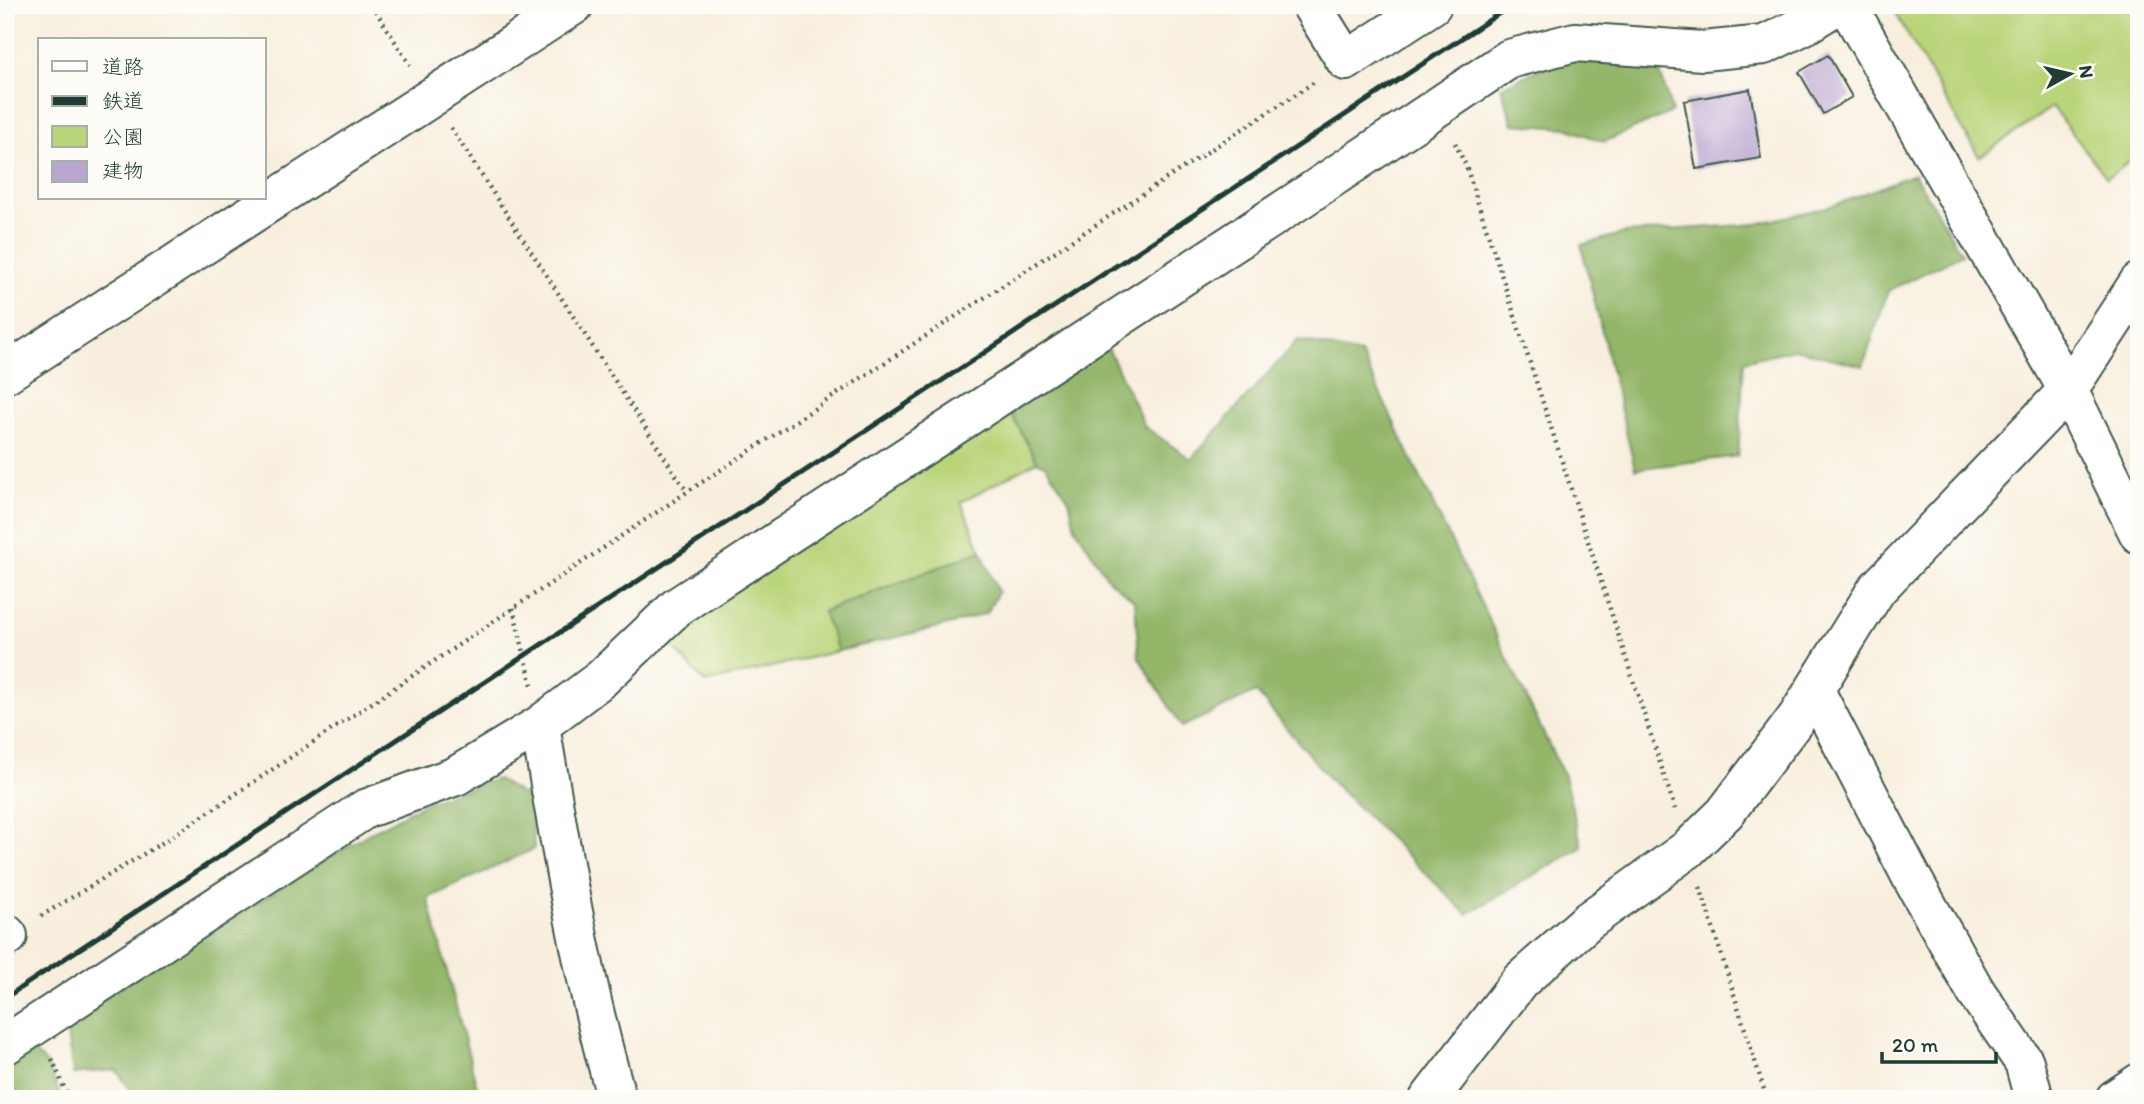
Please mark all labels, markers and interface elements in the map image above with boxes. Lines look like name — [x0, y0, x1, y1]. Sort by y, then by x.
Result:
legend — [38, 38, 266, 200]
north arrow — [2036, 38, 2106, 108]
text: 道路 — [102, 54, 144, 79]
text: N — [2074, 64, 2099, 80]
text: 鉄道 — [102, 88, 144, 113]
text: 公園 — [102, 124, 144, 149]
text: 建物 — [102, 158, 144, 183]
scale bar — [1882, 1020, 1995, 1064]
text: 20 m — [1892, 1032, 1939, 1057]

